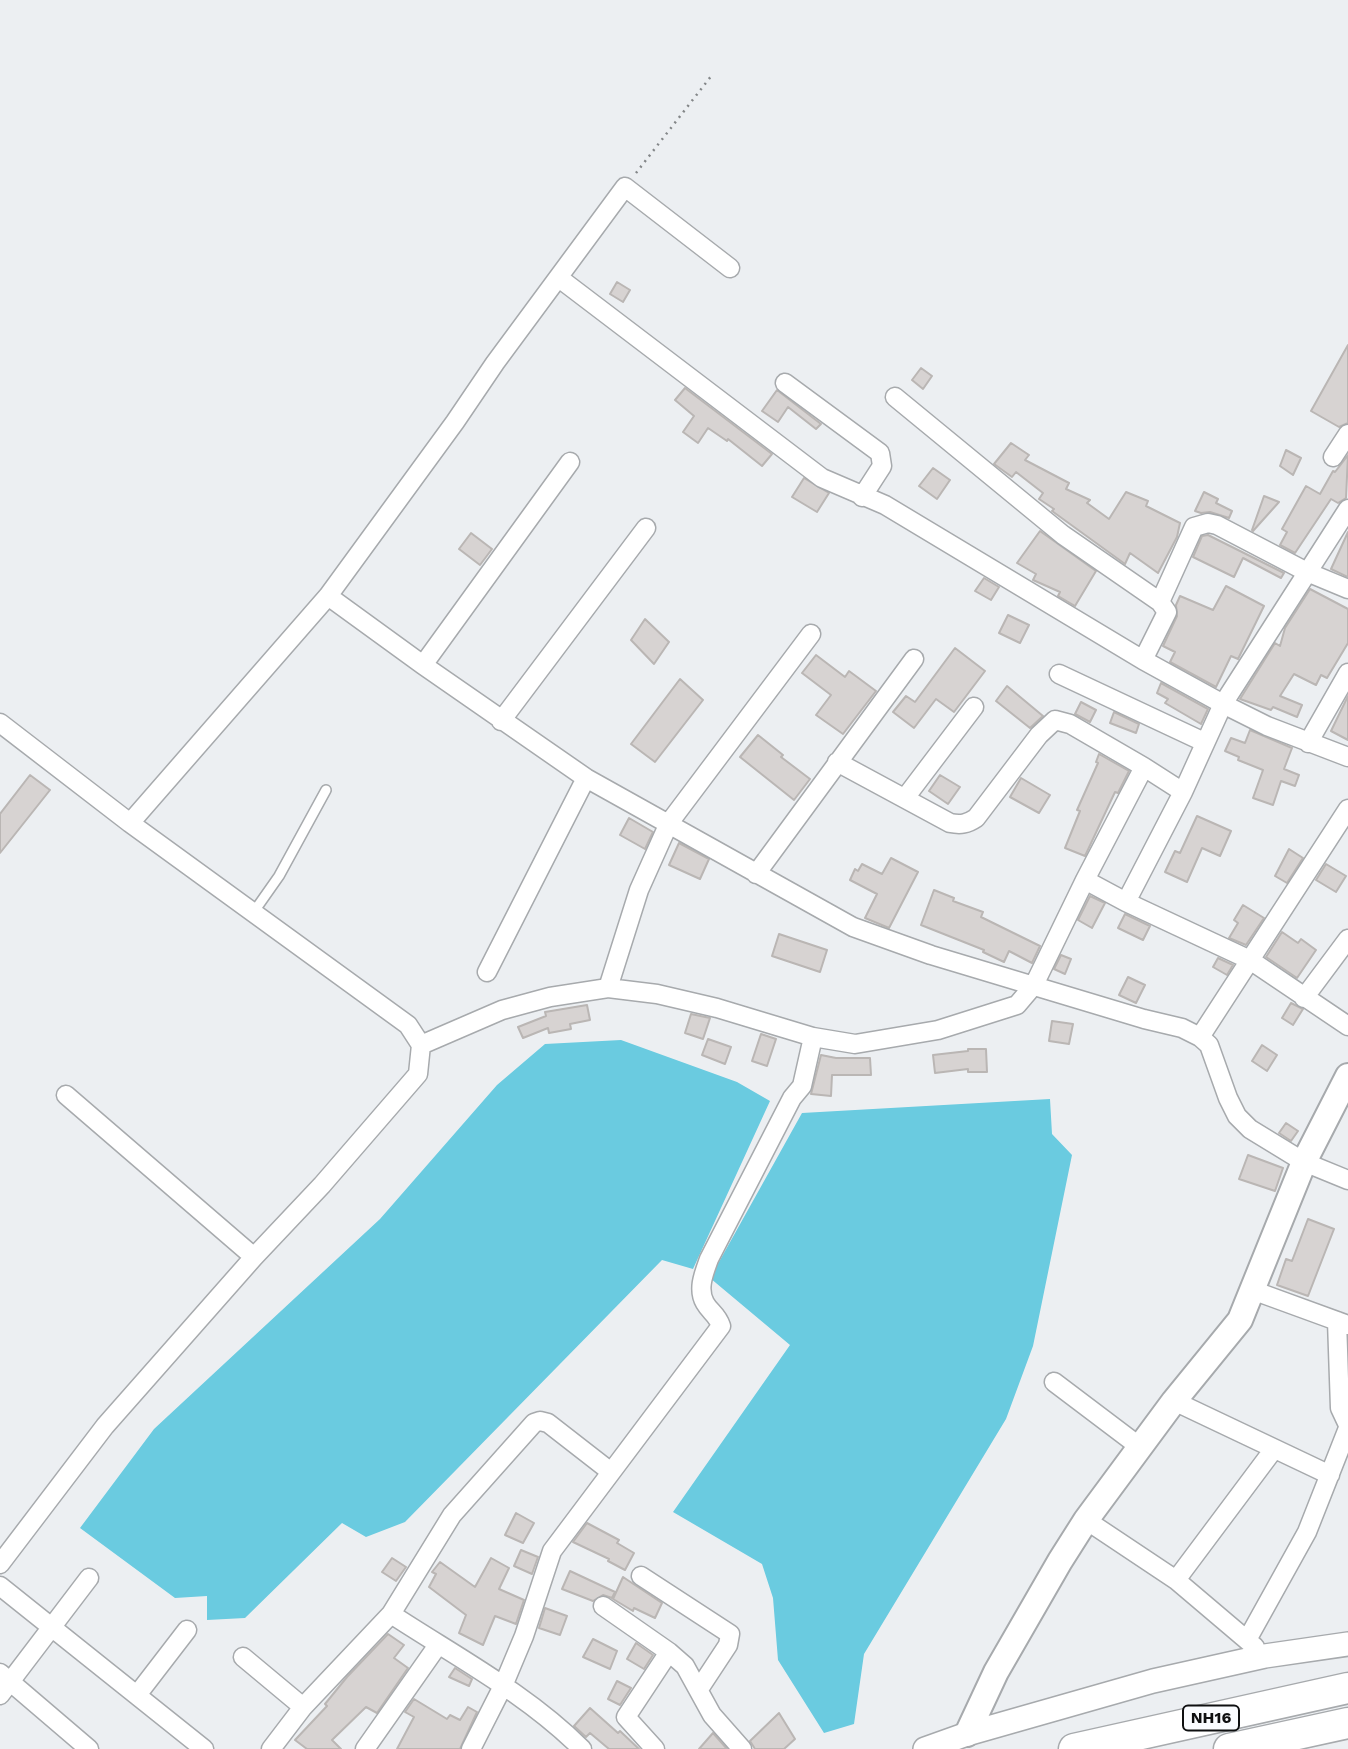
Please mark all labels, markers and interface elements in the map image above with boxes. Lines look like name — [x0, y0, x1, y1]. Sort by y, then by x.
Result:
road number: NH16 — [1183, 1706, 1239, 1730]

